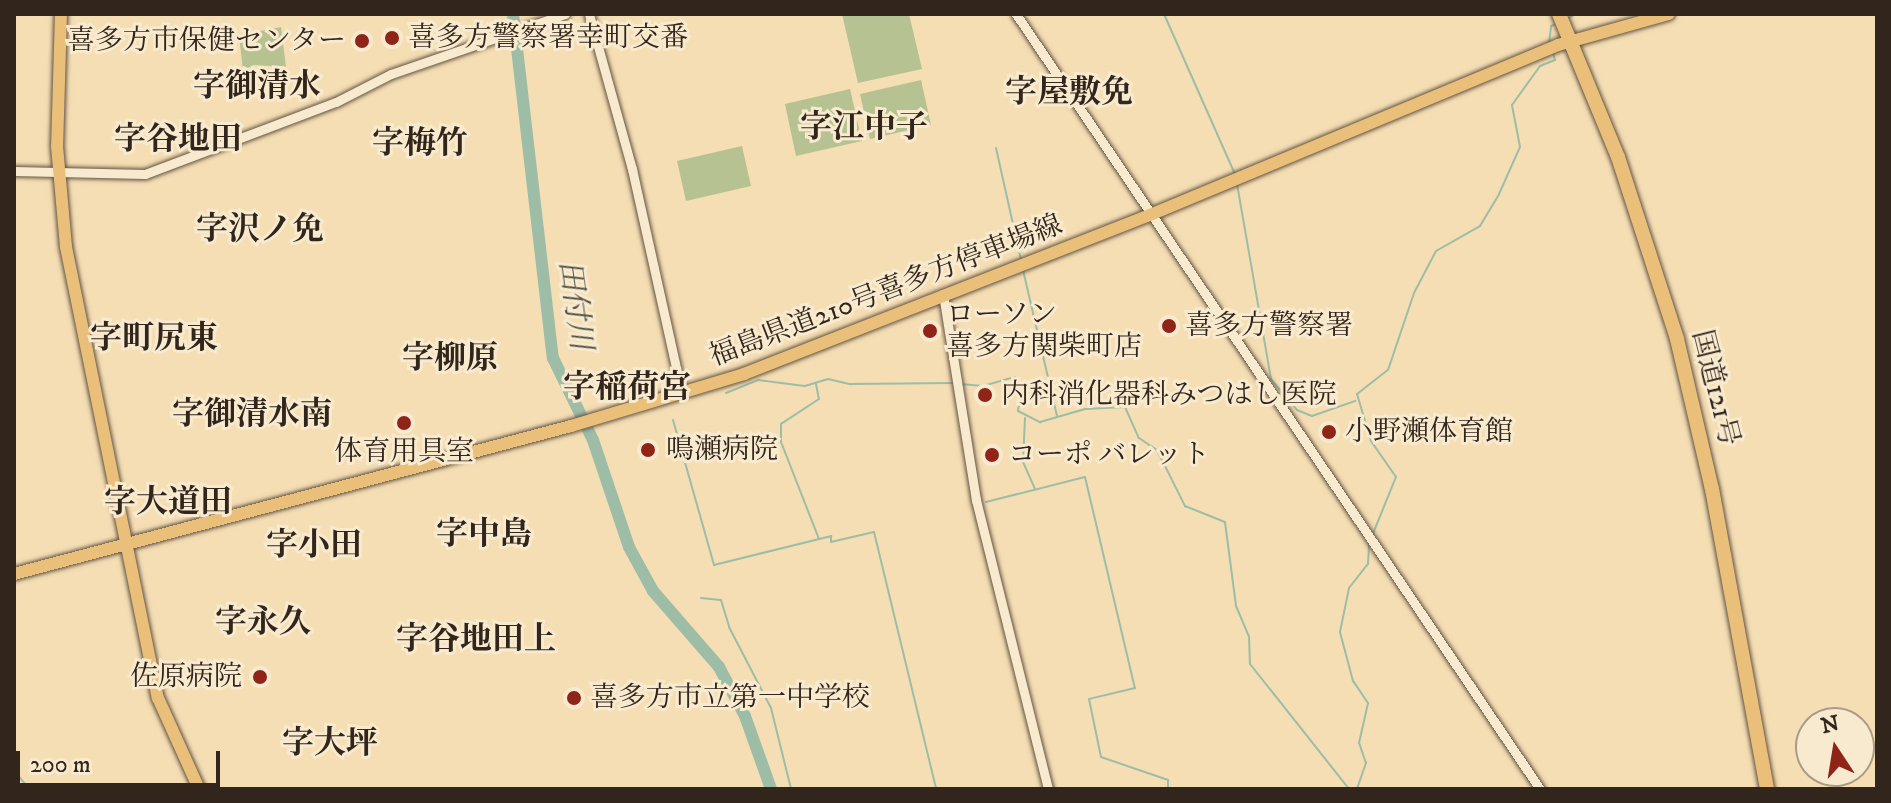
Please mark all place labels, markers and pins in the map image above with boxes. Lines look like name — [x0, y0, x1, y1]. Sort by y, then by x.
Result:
place label: 喜多方警察署幸町交番 — [408, 21, 688, 55]
place label: 喜多方市保健センター — [66, 24, 346, 58]
marker: 喜多方警察署幸町交番 — [383, 29, 401, 47]
marker: 喜多方市保健センター — [353, 32, 371, 50]
place label: ローソン 喜多方関柴町店 — [946, 298, 1142, 364]
place label: 喜多方警察署 — [1185, 309, 1353, 343]
marker: 喜多方警察署 — [1160, 317, 1178, 335]
marker: ローソン 喜多方関柴町店 — [921, 322, 939, 340]
place label: 内科消化器科みつはし医院 — [1001, 378, 1337, 412]
marker: 内科消化器科みつはし医院 — [976, 386, 994, 404]
marker: 体育用具室 — [395, 414, 413, 432]
place label: 小野瀬体育館 — [1345, 415, 1513, 449]
marker: 小野瀬体育館 — [1320, 423, 1338, 441]
place label: 鳴瀬病院 — [666, 433, 778, 467]
place label: 体育用具室 — [334, 435, 474, 469]
place label: コーポ バレット — [1008, 438, 1210, 472]
marker: 鳴瀬病院 — [637, 439, 659, 461]
marker: コーポ バレット — [983, 446, 1001, 464]
place label: 佐原病院 — [130, 660, 242, 694]
marker: 佐原病院 — [249, 666, 271, 688]
place label: 喜多方市立第一中学校 — [590, 681, 870, 715]
marker: 喜多方市立第一中学校 — [565, 689, 583, 707]

